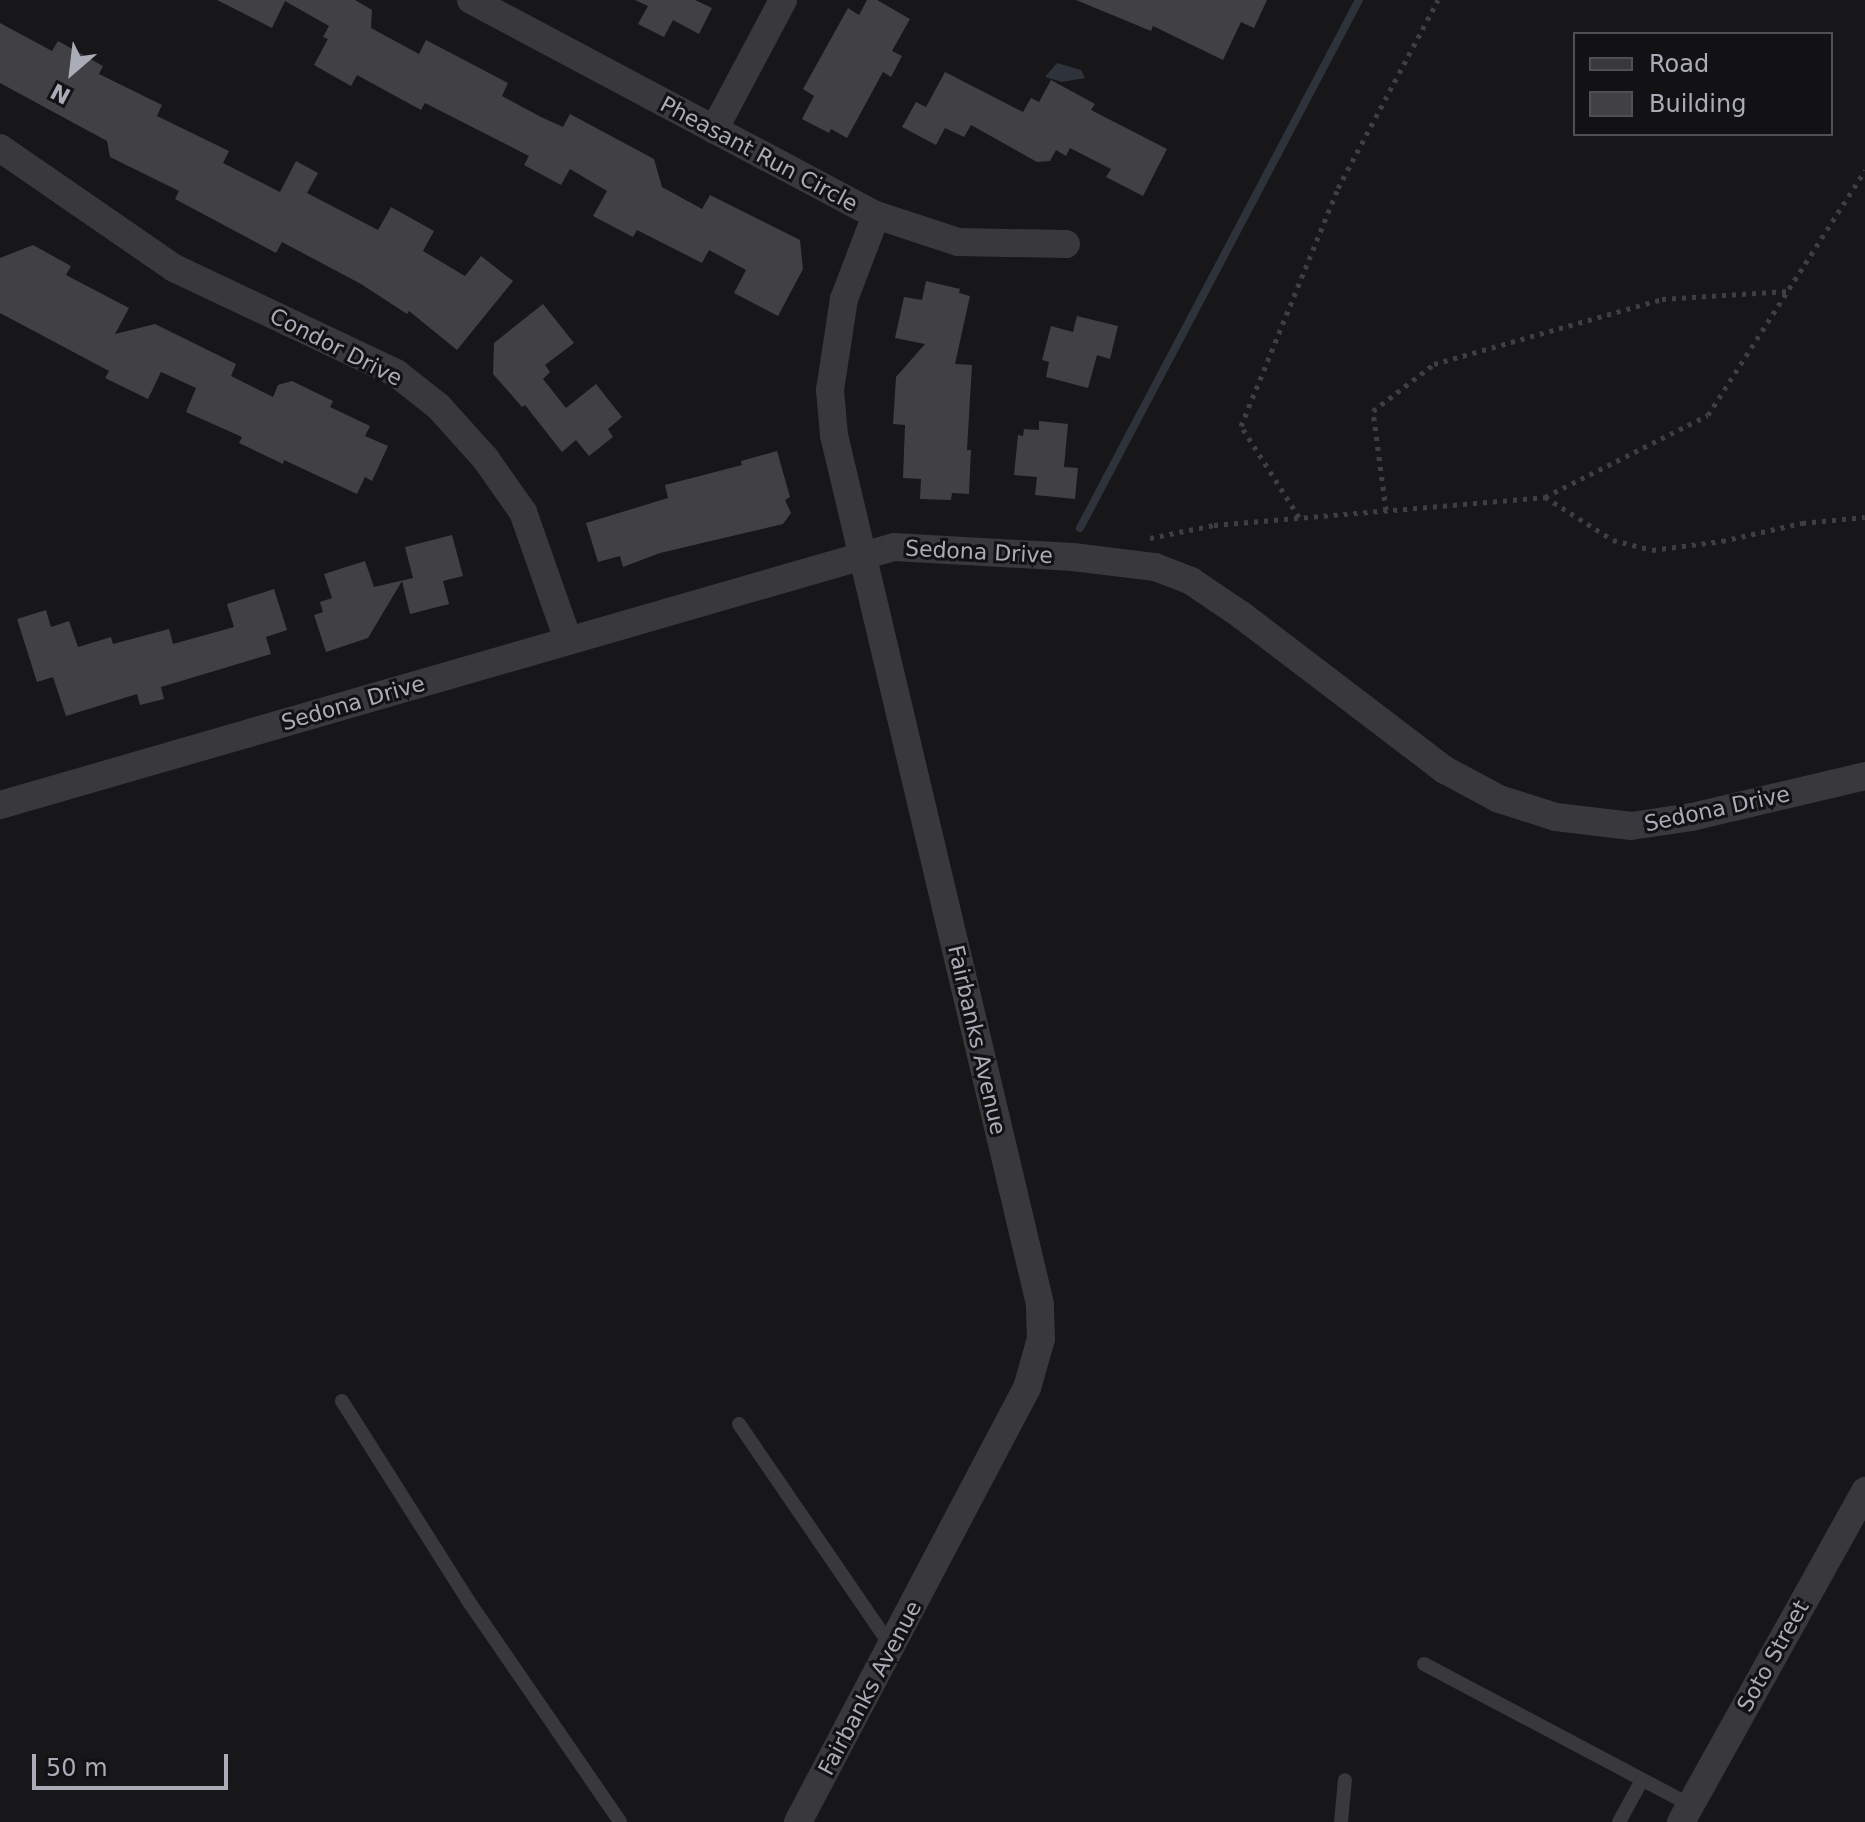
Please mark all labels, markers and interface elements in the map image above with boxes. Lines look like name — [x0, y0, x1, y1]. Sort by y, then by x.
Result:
north arrow — [32, 32, 112, 112]
legend — [1573, 32, 1833, 136]
text: Road — [1649, 50, 1709, 78]
text: N — [47, 78, 75, 109]
text: Building — [1649, 90, 1746, 118]
street label: Pheasant Run Circle — [656, 91, 862, 217]
street label: Condor Drive — [265, 302, 407, 392]
street label: Sedona Drive — [904, 535, 1054, 569]
street label: Sedona Drive — [278, 670, 428, 736]
street label: Sedona Drive — [1642, 781, 1792, 837]
street label: Fairbanks Avenue — [942, 943, 1012, 1137]
street label: Fairbanks Avenue — [813, 1596, 927, 1780]
street label: Soto Street — [1732, 1596, 1814, 1716]
scale bar — [36, 1738, 232, 1788]
text: 50 m — [46, 1754, 108, 1782]

